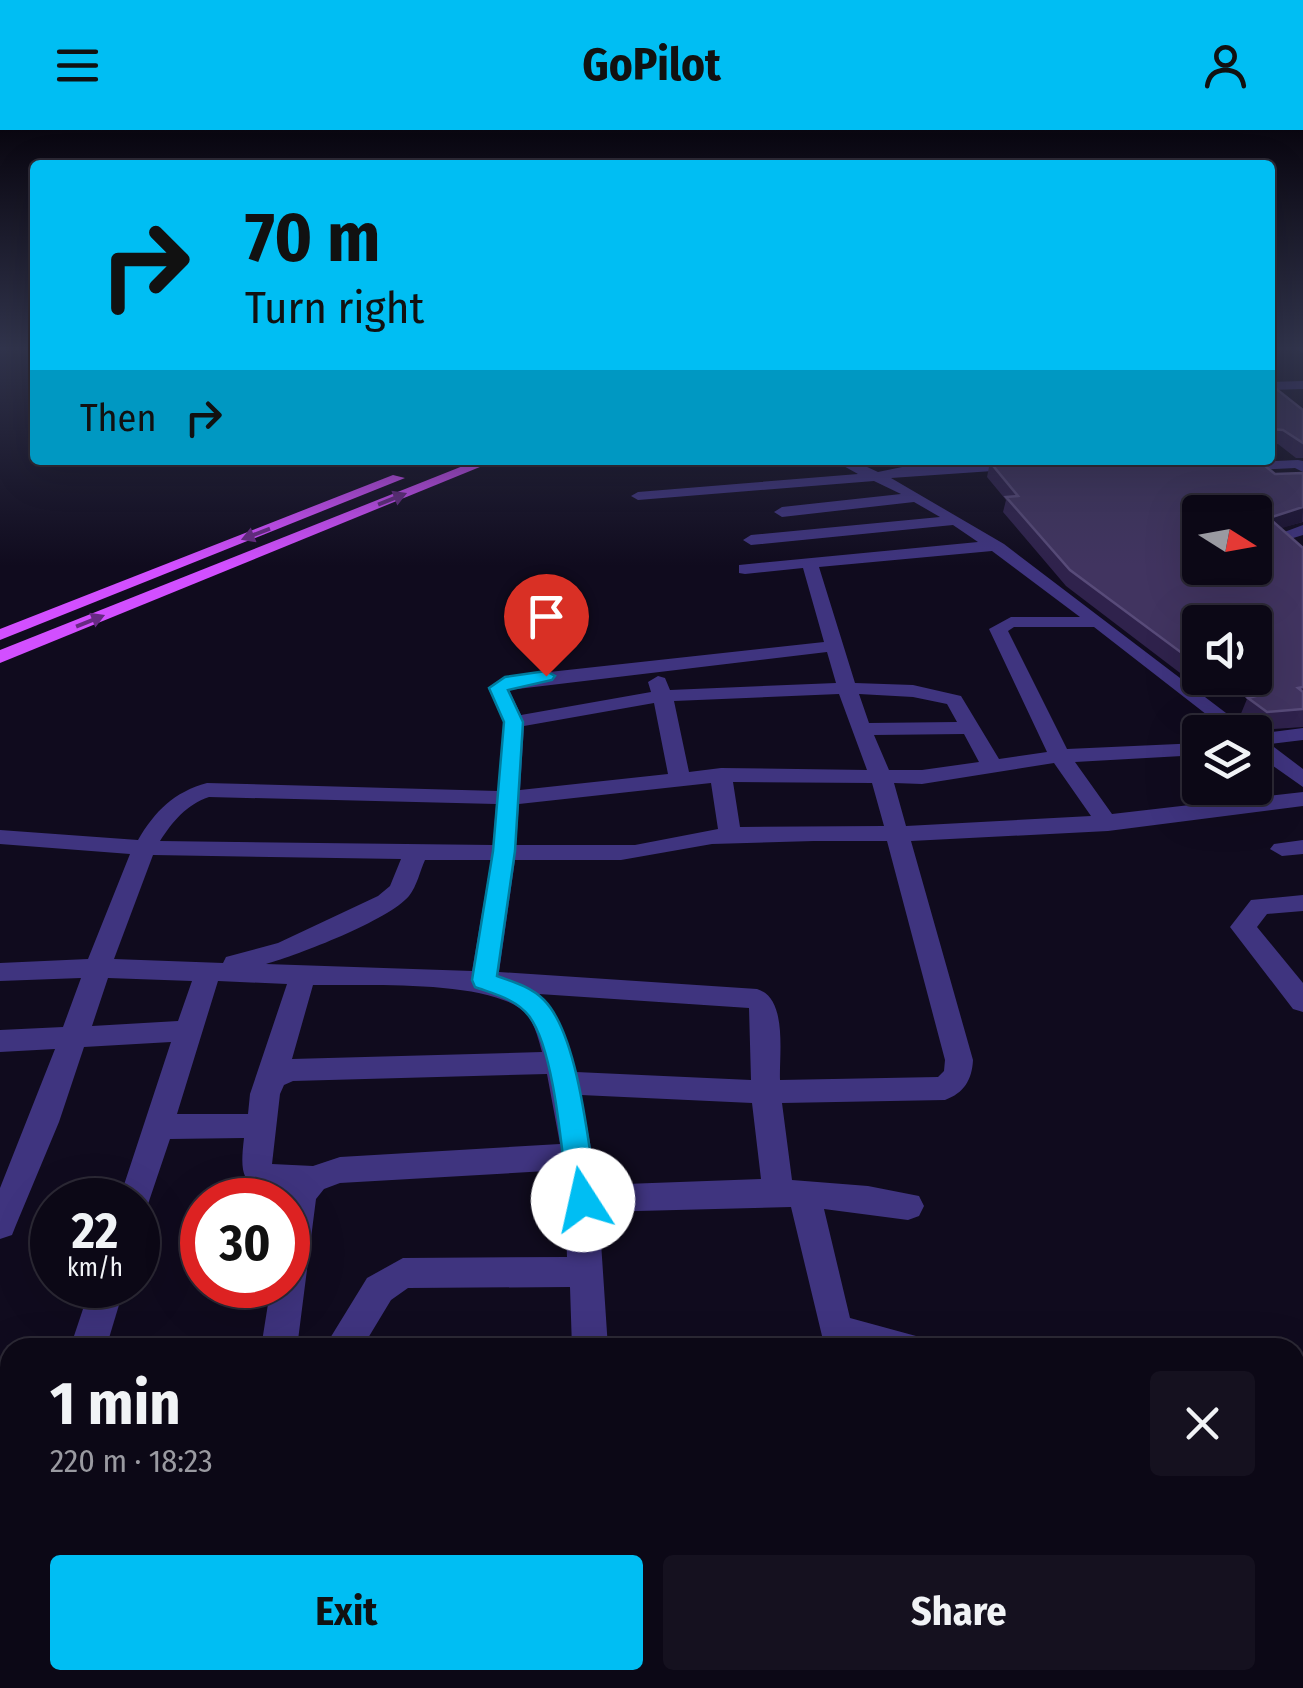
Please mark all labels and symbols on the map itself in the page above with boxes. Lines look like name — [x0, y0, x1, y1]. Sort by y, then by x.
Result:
one-way arrow — [377, 491, 407, 507]
north arrow — [1182, 495, 1272, 585]
one-way arrow — [241, 527, 271, 542]
pin — [504, 574, 589, 677]
one-way arrow — [76, 612, 106, 628]
position arrow — [531, 1148, 635, 1252]
speed limit sign: 30 — [180, 1178, 310, 1308]

